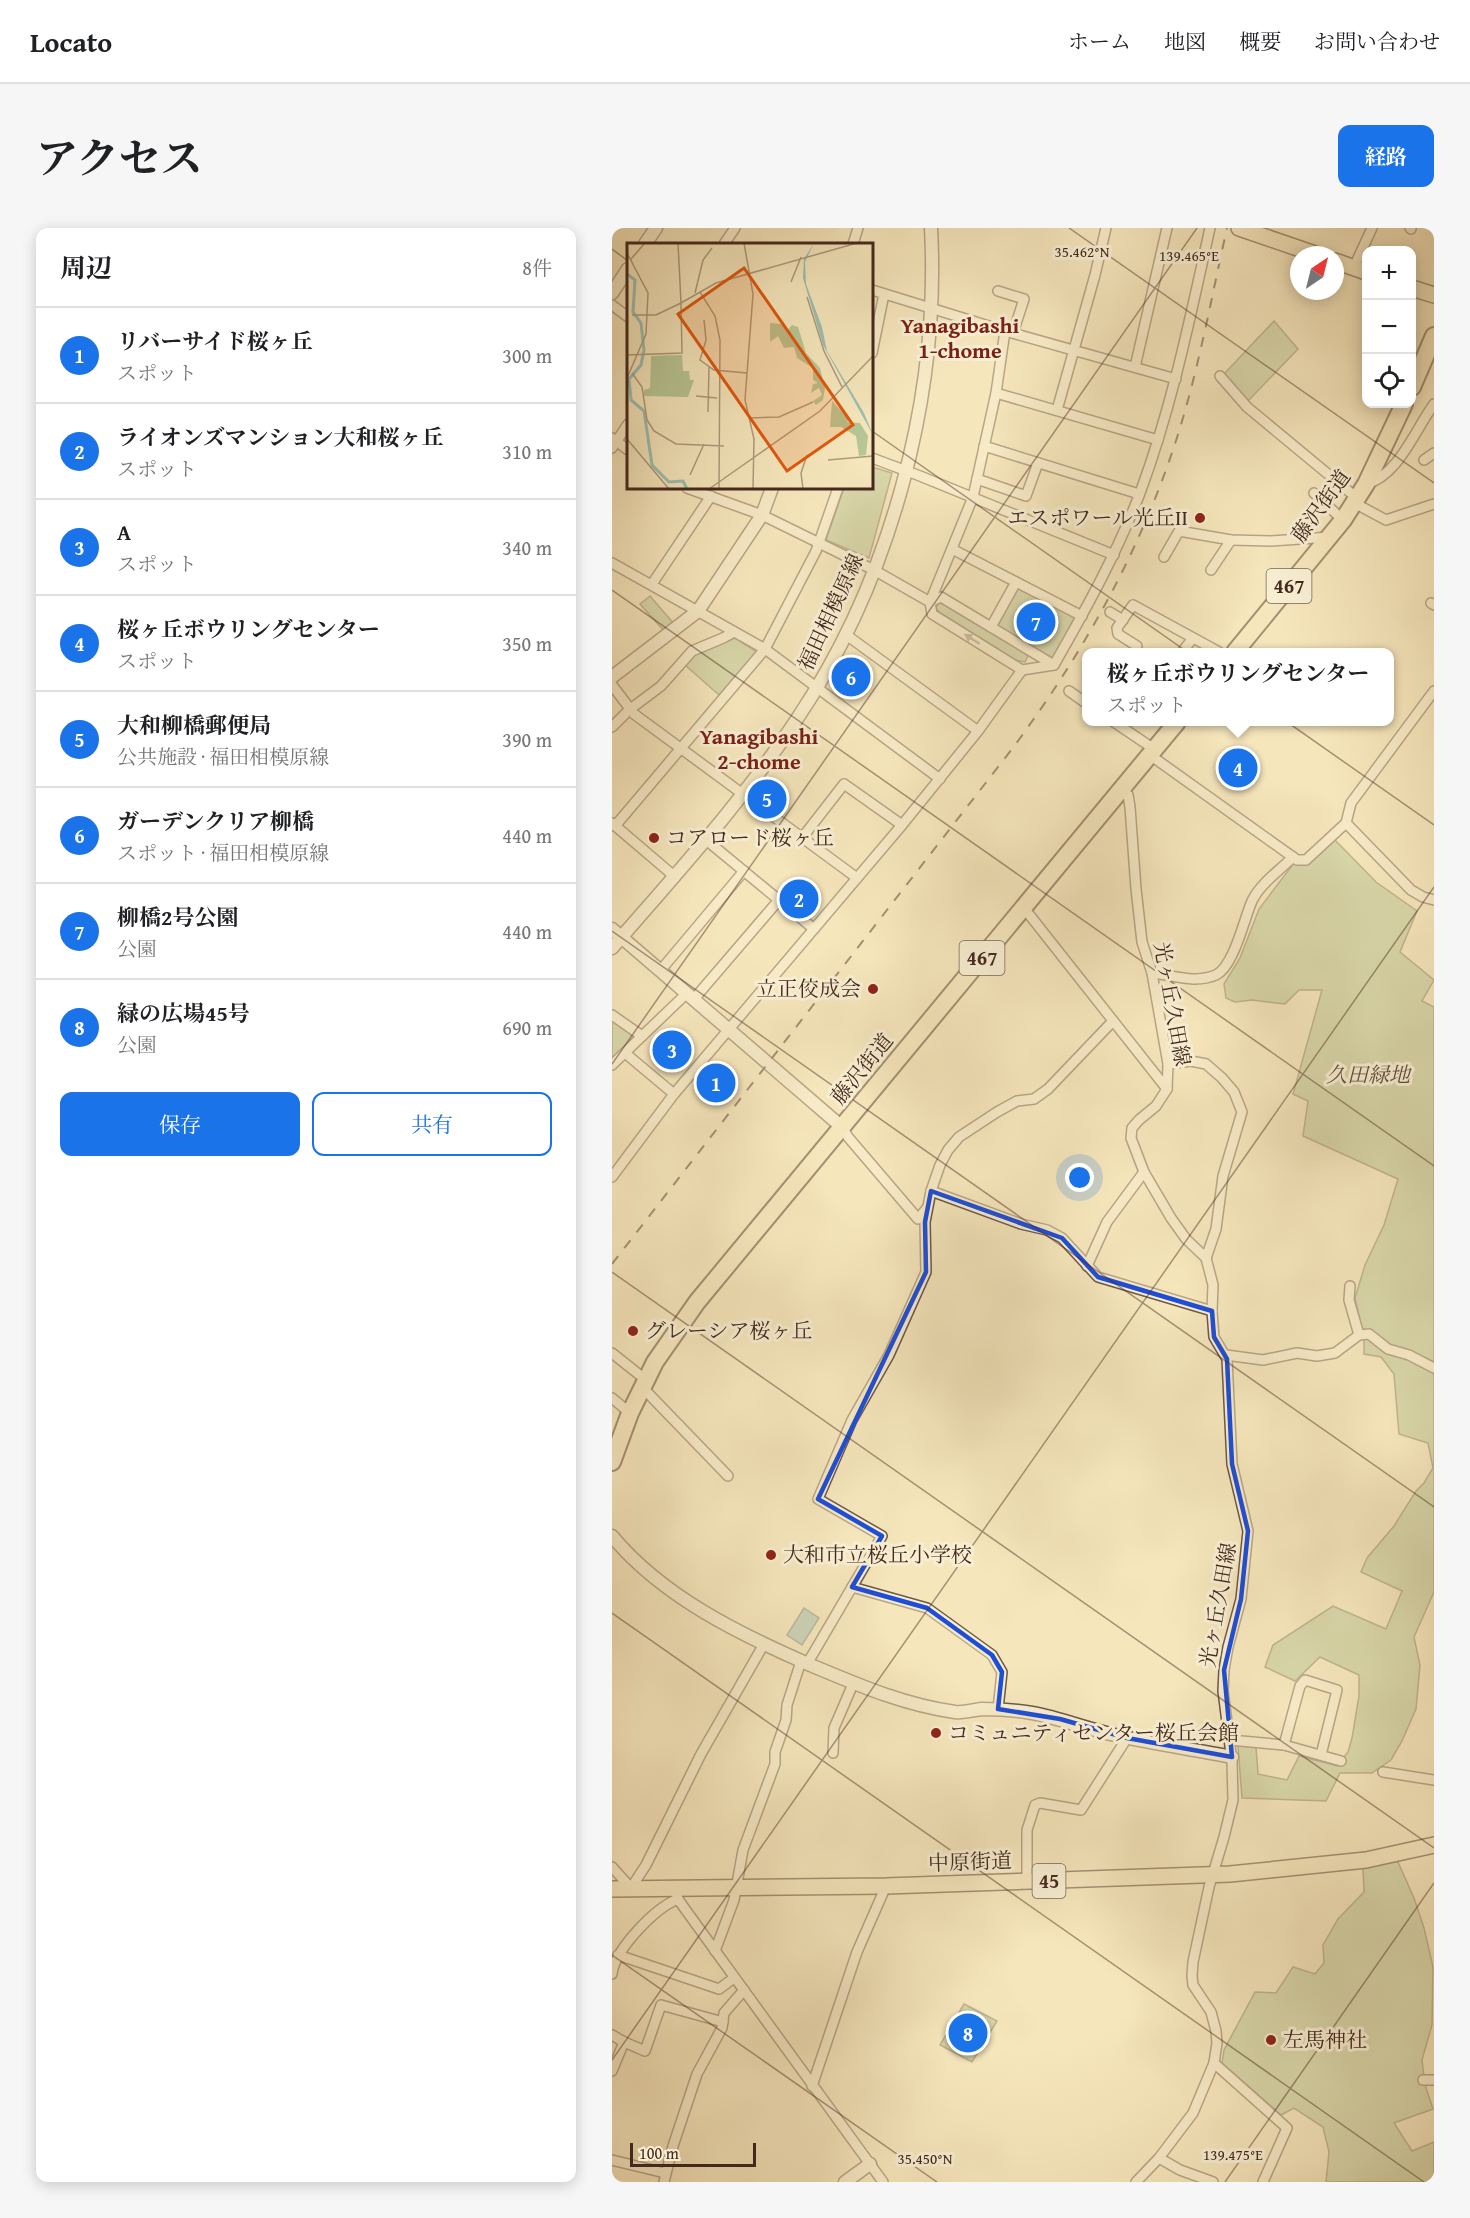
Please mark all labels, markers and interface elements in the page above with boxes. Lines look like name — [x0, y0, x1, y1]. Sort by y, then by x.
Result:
text: Locato — [30, 21, 112, 62]
text: ホーム — [1068, 26, 1131, 57]
text: 地図 — [1164, 26, 1206, 57]
text: 概要 — [1239, 26, 1281, 57]
text: お問い合わせ — [1314, 26, 1440, 57]
button: 経路 — [1338, 125, 1434, 187]
text: アクセス — [36, 127, 203, 188]
text: 35.462°N — [1055, 241, 1110, 262]
inset map — [627, 243, 873, 489]
text: 139.465°E — [1159, 245, 1219, 266]
north arrow — [1290, 246, 1344, 300]
map controls — [1362, 246, 1416, 408]
button: + — [1362, 246, 1416, 300]
text: 周辺 — [60, 248, 112, 287]
text: 8件 — [522, 253, 552, 282]
button: − — [1362, 300, 1416, 354]
district label: Yanagibashi 1-chome — [901, 309, 1020, 366]
text: リバーサイド桜ヶ丘 — [117, 325, 313, 357]
text: 1 — [74, 341, 85, 370]
text: 300 m — [502, 341, 552, 370]
button: locate — [1362, 354, 1416, 408]
text: スポット — [117, 358, 197, 387]
text: ライオンズマンション大和桜ヶ丘 — [117, 421, 444, 453]
text: 2 — [74, 437, 85, 466]
text: 310 m — [502, 437, 552, 466]
text: スポット — [117, 454, 197, 483]
street label: 藤沢街道 — [1283, 463, 1358, 549]
place label: エスポワール光丘Ⅱ — [1008, 502, 1188, 533]
marker: エスポワール光丘Ⅱ — [1193, 511, 1207, 525]
text: A — [117, 516, 131, 548]
text: 3 — [74, 533, 85, 562]
text: 340 m — [502, 533, 552, 562]
street label: 福田相模原線 — [790, 548, 871, 675]
text: スポット — [117, 549, 197, 578]
road number: 467 — [1266, 569, 1312, 603]
pin: 7 — [1016, 600, 1056, 644]
text: 桜ヶ丘ボウリングセンター — [117, 613, 380, 645]
text: 4 — [74, 629, 85, 658]
text: 350 m — [502, 629, 552, 658]
one-way arrow — [964, 634, 980, 645]
text: スポット — [117, 646, 197, 675]
popup — [1082, 648, 1394, 726]
pin: 6 — [832, 654, 870, 700]
text: 桜ヶ丘ボウリングセンター — [1107, 657, 1369, 689]
text: スポット — [1107, 690, 1187, 719]
text: 大和柳橋郵便局 — [117, 709, 271, 741]
district label: Yanagibashi 2-chome — [700, 720, 819, 777]
text: 5 — [74, 725, 85, 754]
text: 390 m — [502, 725, 552, 754]
text: 公共施設 · 福田相模原線 — [117, 742, 329, 771]
pin: 4 — [1218, 746, 1258, 790]
pin: 5 — [748, 776, 786, 822]
text: ガーデンクリア柳橋 — [117, 805, 314, 837]
text: 6 — [74, 821, 85, 850]
text: 440 m — [502, 821, 552, 850]
place label: コアロード桜ヶ丘 — [666, 822, 834, 853]
marker: コアロード桜ヶ丘 — [647, 831, 661, 845]
text: スポット · 福田相模原線 — [117, 838, 329, 867]
pin: 2 — [780, 876, 819, 922]
text: 柳橋2号公園 — [117, 901, 238, 933]
text: 7 — [74, 917, 85, 946]
text: 440 m — [502, 917, 552, 946]
text: 公園 — [117, 934, 157, 963]
street label: 光ヶ丘久田線 — [1146, 939, 1199, 1069]
road number: 467 — [960, 941, 1004, 975]
place label: 立正佼成会 — [756, 973, 861, 1004]
marker: 立正佼成会 — [866, 982, 880, 996]
text: 緑の広場45号 — [117, 997, 250, 1029]
text: 8 — [74, 1013, 85, 1042]
text: 690 m — [502, 1013, 552, 1042]
street label: 藤沢街道 — [823, 1026, 900, 1111]
pin: 3 — [652, 1028, 692, 1072]
text: 公園 — [117, 1030, 157, 1059]
park label: 久田緑地 — [1326, 1059, 1412, 1090]
pin: 1 — [696, 1060, 736, 1106]
button: 保存 — [60, 1092, 300, 1156]
button: 共有 — [312, 1092, 552, 1156]
your location — [1065, 1163, 1094, 1192]
place label: グレーシア桜ヶ丘 — [645, 1315, 813, 1346]
marker: グレーシア桜ヶ丘 — [626, 1324, 640, 1338]
place label: 大和市立桜丘小学校 — [783, 1539, 972, 1570]
street label: 光ヶ丘久田線 — [1191, 1540, 1244, 1670]
marker: 大和市立桜丘小学校 — [764, 1548, 778, 1562]
place label: コミュニティセンター桜丘会館 — [948, 1717, 1239, 1748]
marker: コミュニティセンター桜丘会館 — [929, 1726, 943, 1740]
street label: 中原街道 — [927, 1845, 1012, 1878]
road number: 45 — [1032, 1864, 1066, 1898]
pin: 8 — [948, 2010, 988, 2056]
place label: 左馬神社 — [1283, 2024, 1367, 2055]
marker: 左馬神社 — [1264, 2033, 1278, 2047]
scale bar — [630, 2140, 756, 2168]
text: 100 m — [639, 2141, 679, 2165]
text: 139.475°E — [1203, 2144, 1263, 2165]
text: 35.450°N — [898, 2148, 953, 2169]

